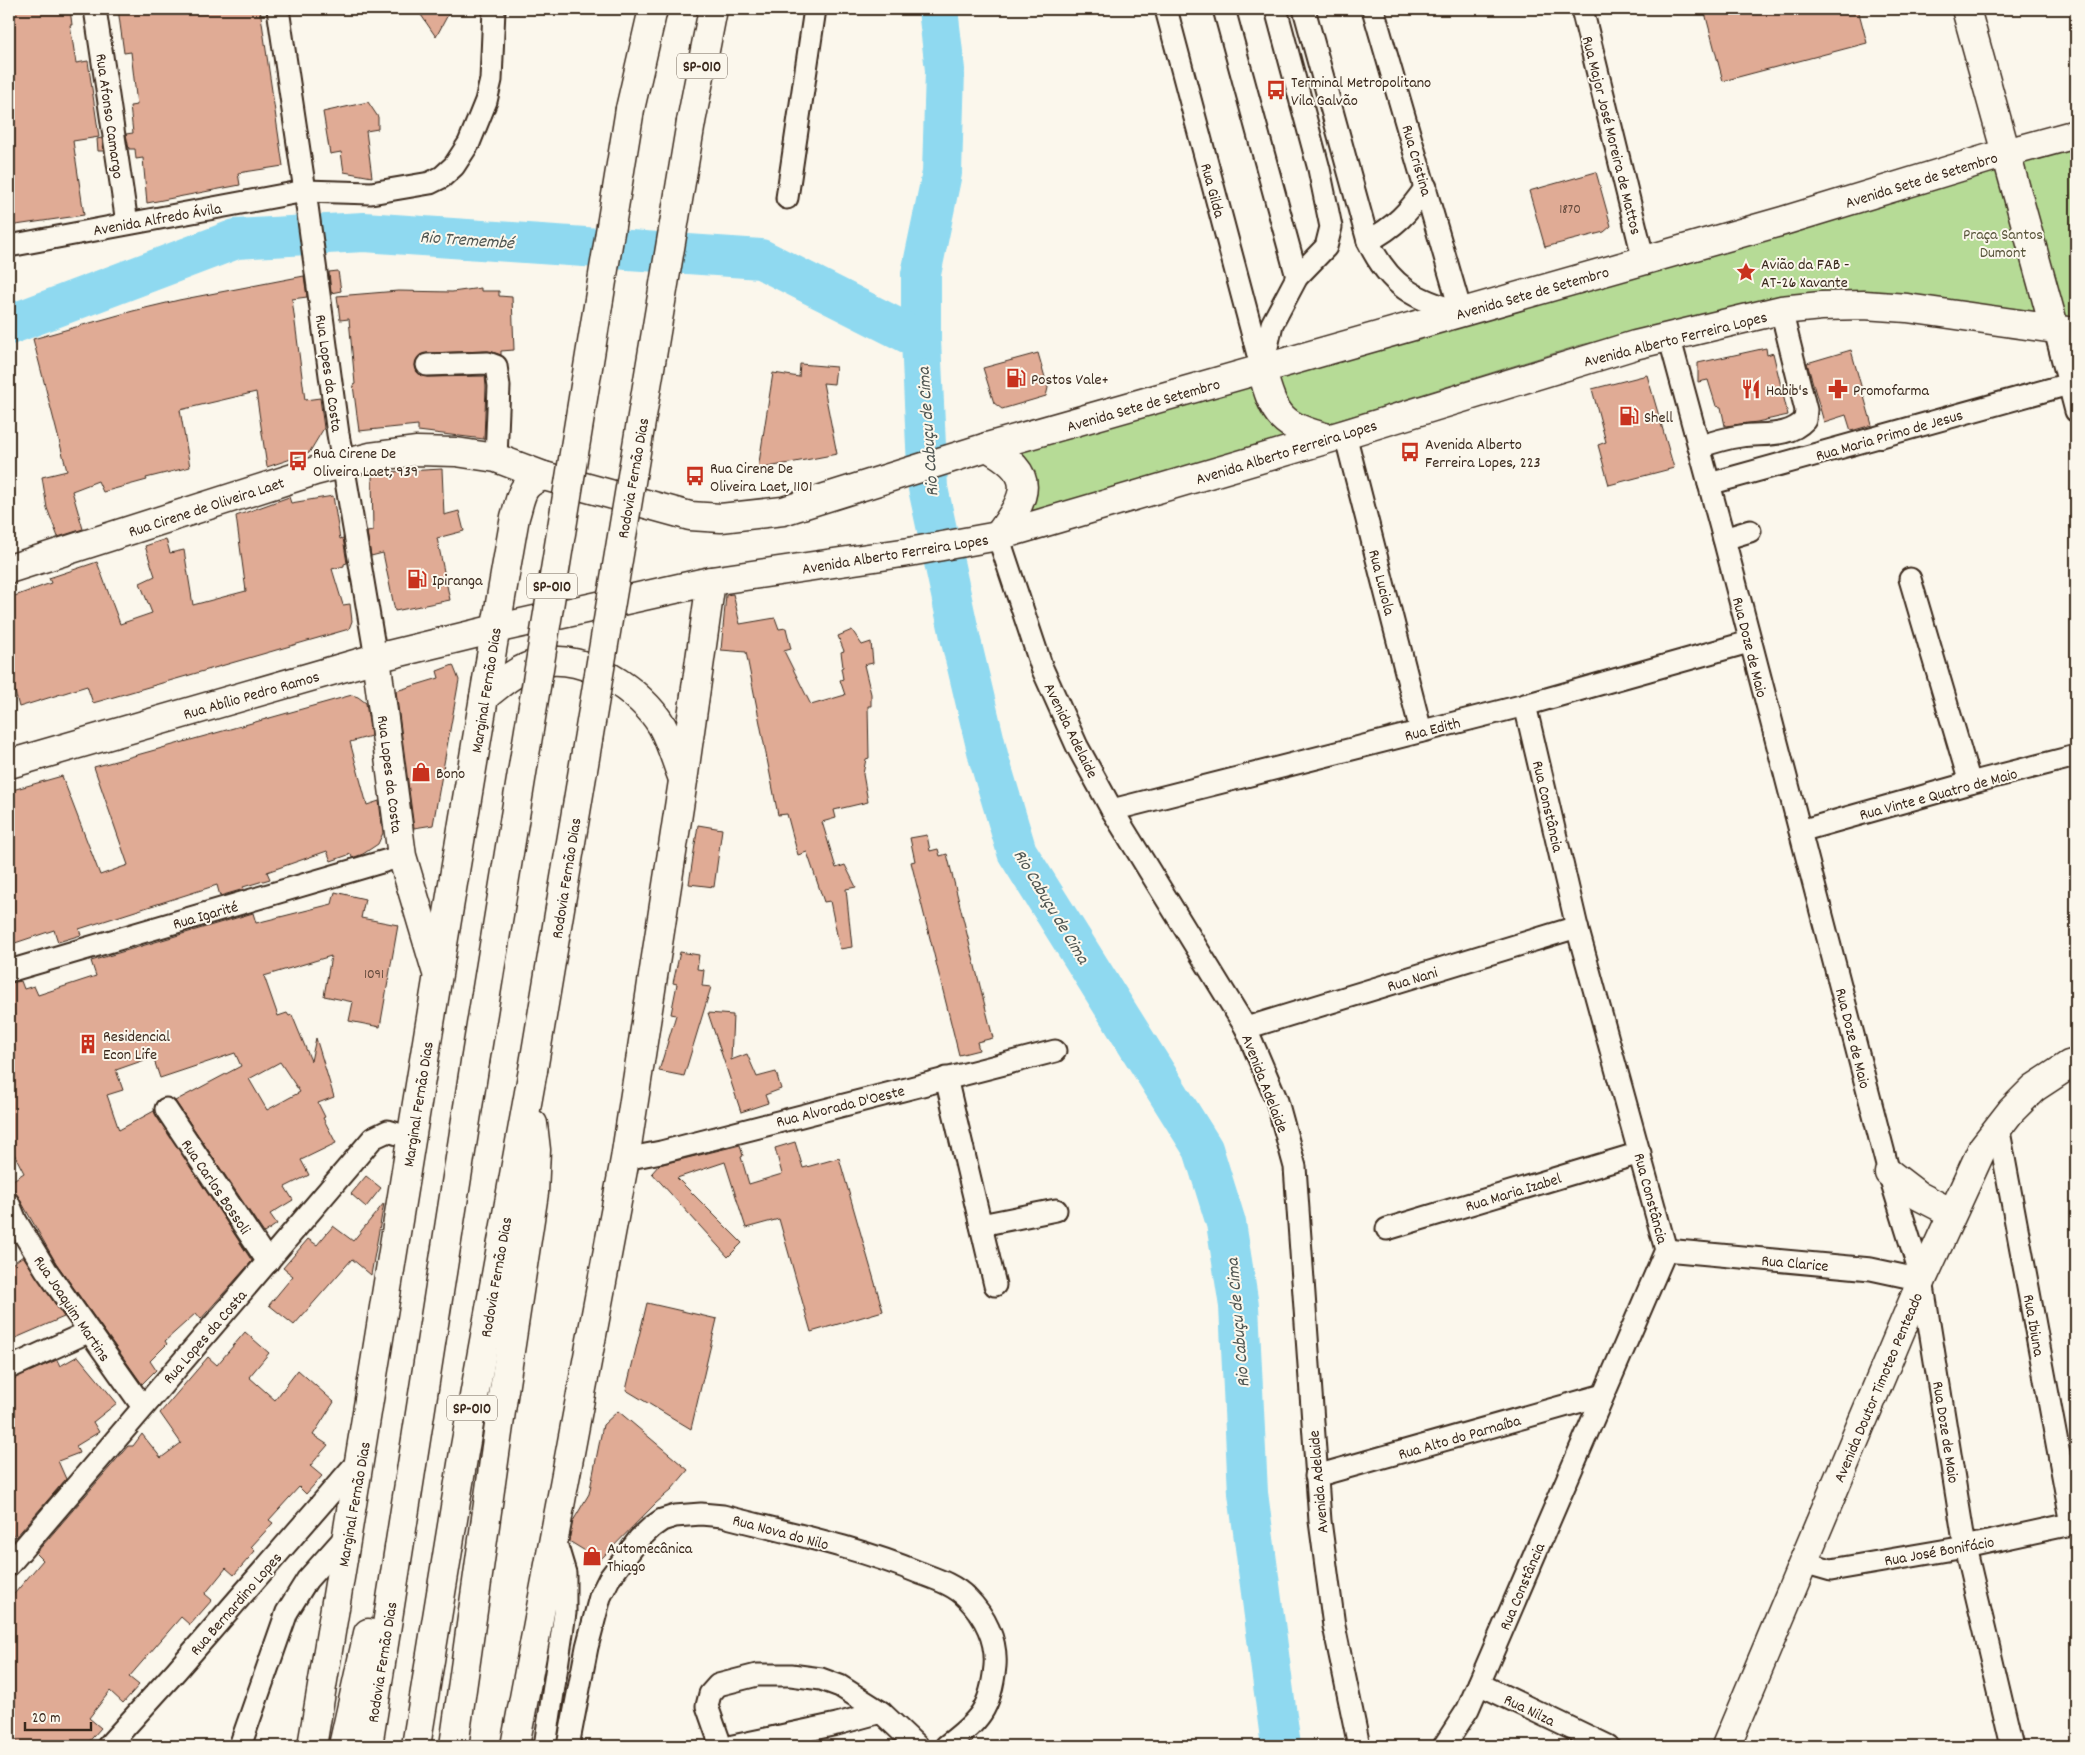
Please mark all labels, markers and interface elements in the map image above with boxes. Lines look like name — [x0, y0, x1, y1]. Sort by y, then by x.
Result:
street label: Rua Major José Moreira de Mattos — [1575, 34, 1646, 238]
street label: Rua Afonso Camargo — [88, 52, 129, 180]
road number: SP-010 — [677, 54, 727, 78]
place label: Terminal Metropolitano Vila Galvão — [1291, 72, 1431, 113]
bus stop icon: Terminal Metropolitano Vila Galvão — [1265, 79, 1287, 101]
street label: Rua Cristina — [1394, 122, 1437, 199]
street label: Avenida Sete de Setembro — [1843, 147, 2001, 216]
street label: Rua Gilda — [1193, 161, 1230, 221]
street label: Avenida Alfredo Ávila — [91, 198, 224, 243]
house number: 1870 — [1559, 200, 1581, 220]
park label: Praça Santos Dumont — [1963, 224, 2043, 265]
water label: Rio Tremembé — [419, 226, 517, 257]
place label: Avião da FAB - AT-26 Xavante — [1761, 254, 1849, 295]
place icon: Avião da FAB - AT-26 Xavante — [1735, 261, 1757, 283]
street label: Avenida Sete de Setembro — [1453, 262, 1612, 327]
street label: Avenida Alberto Ferreira Lopes — [1581, 306, 1770, 374]
street label: Rua Lopes da Costa — [308, 313, 347, 434]
water label: Rio Cabuçu de Cima — [912, 365, 946, 497]
fuel station icon: Postos Vale+ — [1005, 367, 1027, 389]
place label: Postos Vale+ — [1031, 369, 1109, 392]
street label: Avenida Sete de Setembro — [1064, 374, 1223, 439]
restaurant icon: Habib's — [1740, 378, 1762, 400]
pharmacy icon: Promofarma — [1827, 378, 1849, 400]
place label: Habib's — [1766, 380, 1809, 403]
place label: Promofarma — [1853, 380, 1929, 403]
street label: Rua Maria Primo de Jesus — [1813, 404, 1966, 468]
fuel station icon: Shell — [1618, 405, 1640, 427]
place label: Shell — [1644, 407, 1673, 430]
street label: Avenida Alberto Ferreira Lopes — [1193, 415, 1380, 492]
street label: Rodovia Fernão Dias — [613, 416, 656, 541]
place label: Avenida Alberto Ferreira Lopes, 223 — [1425, 434, 1541, 475]
bus stop icon: Avenida Alberto Ferreira Lopes, 223 — [1399, 441, 1421, 463]
place label: Rua Cirene De Oliveira Laet, 939 — [313, 443, 418, 484]
bus stop icon: Rua Cirene De Oliveira Laet, 939 — [287, 450, 309, 472]
place label: Rua Cirene De Oliveira Laet, 1101 — [710, 458, 813, 499]
bus stop icon: Rua Cirene De Oliveira Laet, 1101 — [684, 465, 706, 487]
street label: Rua Cirene de Oliveira Laet — [126, 472, 288, 544]
street label: Avenida Alberto Ferreira Lopes — [800, 529, 991, 582]
street label: Rua Luciola — [1361, 547, 1400, 618]
fuel station icon: Ipiranga — [406, 568, 428, 590]
place label: Ipiranga — [432, 570, 483, 593]
road number: SP-010 — [527, 574, 577, 598]
street label: Rua Doze de Maio — [1725, 595, 1772, 700]
street label: Marginal Fernão Dias — [466, 626, 509, 755]
street label: Rua Abílio Pedro Ramos — [181, 666, 323, 727]
street label: Avenida Adelaide — [1037, 680, 1103, 783]
street label: Rua Edith — [1402, 712, 1463, 748]
street label: Rua Lopes da Costa — [370, 714, 407, 835]
street label: Rua Constância — [1525, 759, 1568, 855]
shop icon: Bono — [410, 761, 432, 783]
place label: Bono — [436, 763, 465, 786]
street label: Rua Vinte e Quatro de Maio — [1857, 763, 2020, 828]
street label: Rodovia Fernão Dias — [547, 816, 588, 940]
water label: Rio Cabuçu de Cima — [1006, 845, 1095, 971]
street label: Rua Igarité — [170, 896, 241, 937]
street label: Rua Nani — [1385, 962, 1441, 999]
house number: 1091 — [364, 965, 384, 985]
street label: Rua Doze de Maio — [1828, 986, 1875, 1091]
place label: Residencial Econ Life — [103, 1026, 170, 1067]
street label: Avenida Adelaide — [1234, 1031, 1293, 1136]
building icon: Residencial Econ Life — [77, 1033, 99, 1055]
street label: Marginal Fernão Dias — [398, 1040, 441, 1169]
street label: Rua Alvorada D'Oeste — [774, 1080, 907, 1135]
street label: Rua Carlos Bossoli — [174, 1135, 255, 1240]
street label: Rua Constância — [1626, 1151, 1673, 1247]
street label: Rua Maria Izabel — [1463, 1168, 1565, 1219]
street label: Rodovia Fernão Dias — [476, 1215, 519, 1340]
street label: Rua Clarice — [1760, 1250, 1829, 1279]
street label: Rua Joaquim Martins — [27, 1252, 115, 1367]
water label: Rio Cabuçu de Cima — [1221, 1256, 1258, 1388]
street label: Rua Lopes da Costa — [158, 1285, 254, 1390]
street label: Avenida Doutor Timoteo Penteado — [1829, 1289, 1930, 1486]
street label: Rua Ibiuna — [2016, 1293, 2049, 1359]
street label: Rua Doze de Maio — [1925, 1380, 1964, 1485]
road number: SP-010 — [447, 1396, 497, 1420]
street label: Rua Alto do Parnaíba — [1396, 1410, 1524, 1467]
street label: Avenida Adelaide — [1304, 1429, 1335, 1534]
street label: Marginal Fernão Dias — [333, 1440, 378, 1569]
street label: Rua Nova do Nilo — [730, 1510, 831, 1557]
street label: Rua José Bonifácio — [1883, 1531, 1996, 1573]
place label: Automecânica Thiago — [607, 1538, 693, 1579]
street label: Rua Constância — [1495, 1539, 1552, 1634]
shop icon: Automecânica Thiago — [581, 1545, 603, 1567]
street label: Rua Bernardino Lopes — [185, 1548, 289, 1662]
street label: Rodovia Fernão Dias — [363, 1600, 404, 1724]
street label: Rua Nilza — [1500, 1689, 1559, 1734]
scale bar — [25, 1700, 91, 1732]
text: 20 m — [32, 1708, 60, 1730]

